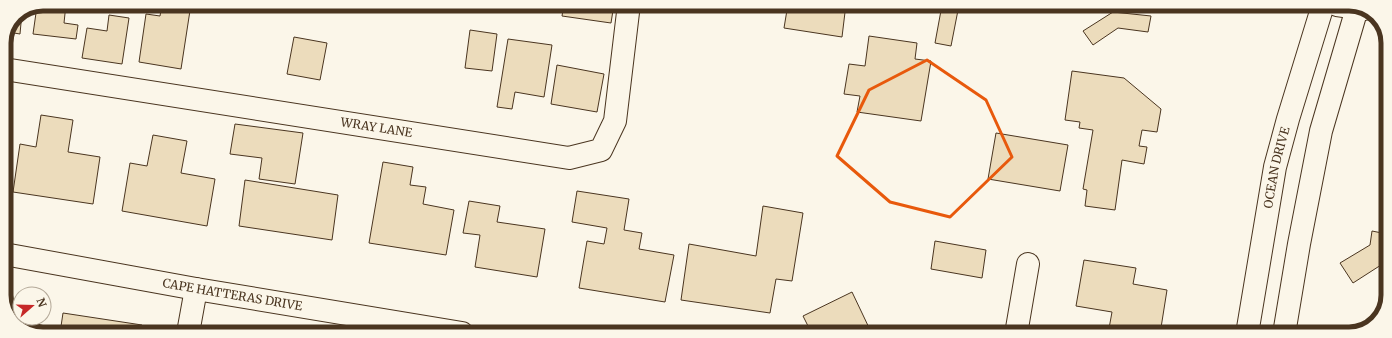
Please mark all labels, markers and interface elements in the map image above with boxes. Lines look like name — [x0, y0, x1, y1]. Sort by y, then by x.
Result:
street label: WRAY LANE — [339, 114, 414, 140]
street label: OCEAN DRIVE — [1260, 125, 1293, 210]
street label: CAPE HATTERAS DRIVE — [161, 275, 304, 314]
north arrow — [12, 286, 52, 326]
text: N — [33, 296, 50, 309]

